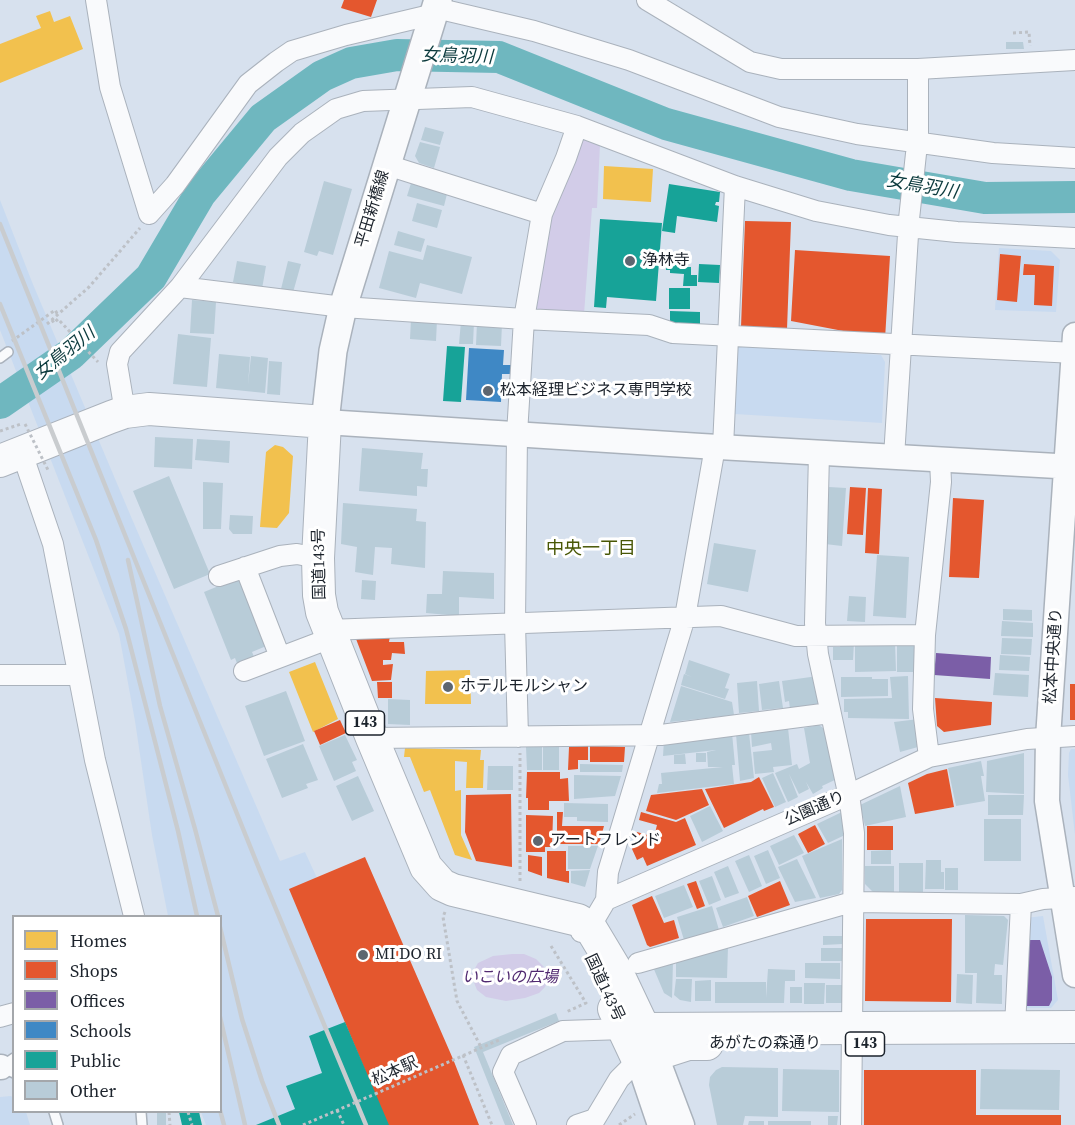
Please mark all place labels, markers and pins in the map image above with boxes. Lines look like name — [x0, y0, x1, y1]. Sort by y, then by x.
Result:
place label: 浄林寺 — [642, 251, 690, 271]
marker: 浄林寺 — [623, 254, 637, 268]
place label: 松本経理ビジネス専門学校 — [500, 381, 692, 401]
marker: 松本経理ビジネス専門学校 — [481, 384, 495, 398]
place label: ホテルモルシャン — [460, 677, 588, 697]
marker: ホテルモルシャン — [441, 680, 455, 694]
place label: アートフレンド — [550, 831, 661, 851]
marker: アートフレンド — [531, 834, 545, 848]
place label: MI DO RI — [375, 945, 442, 965]
marker: MI DO RI — [356, 948, 370, 962]

